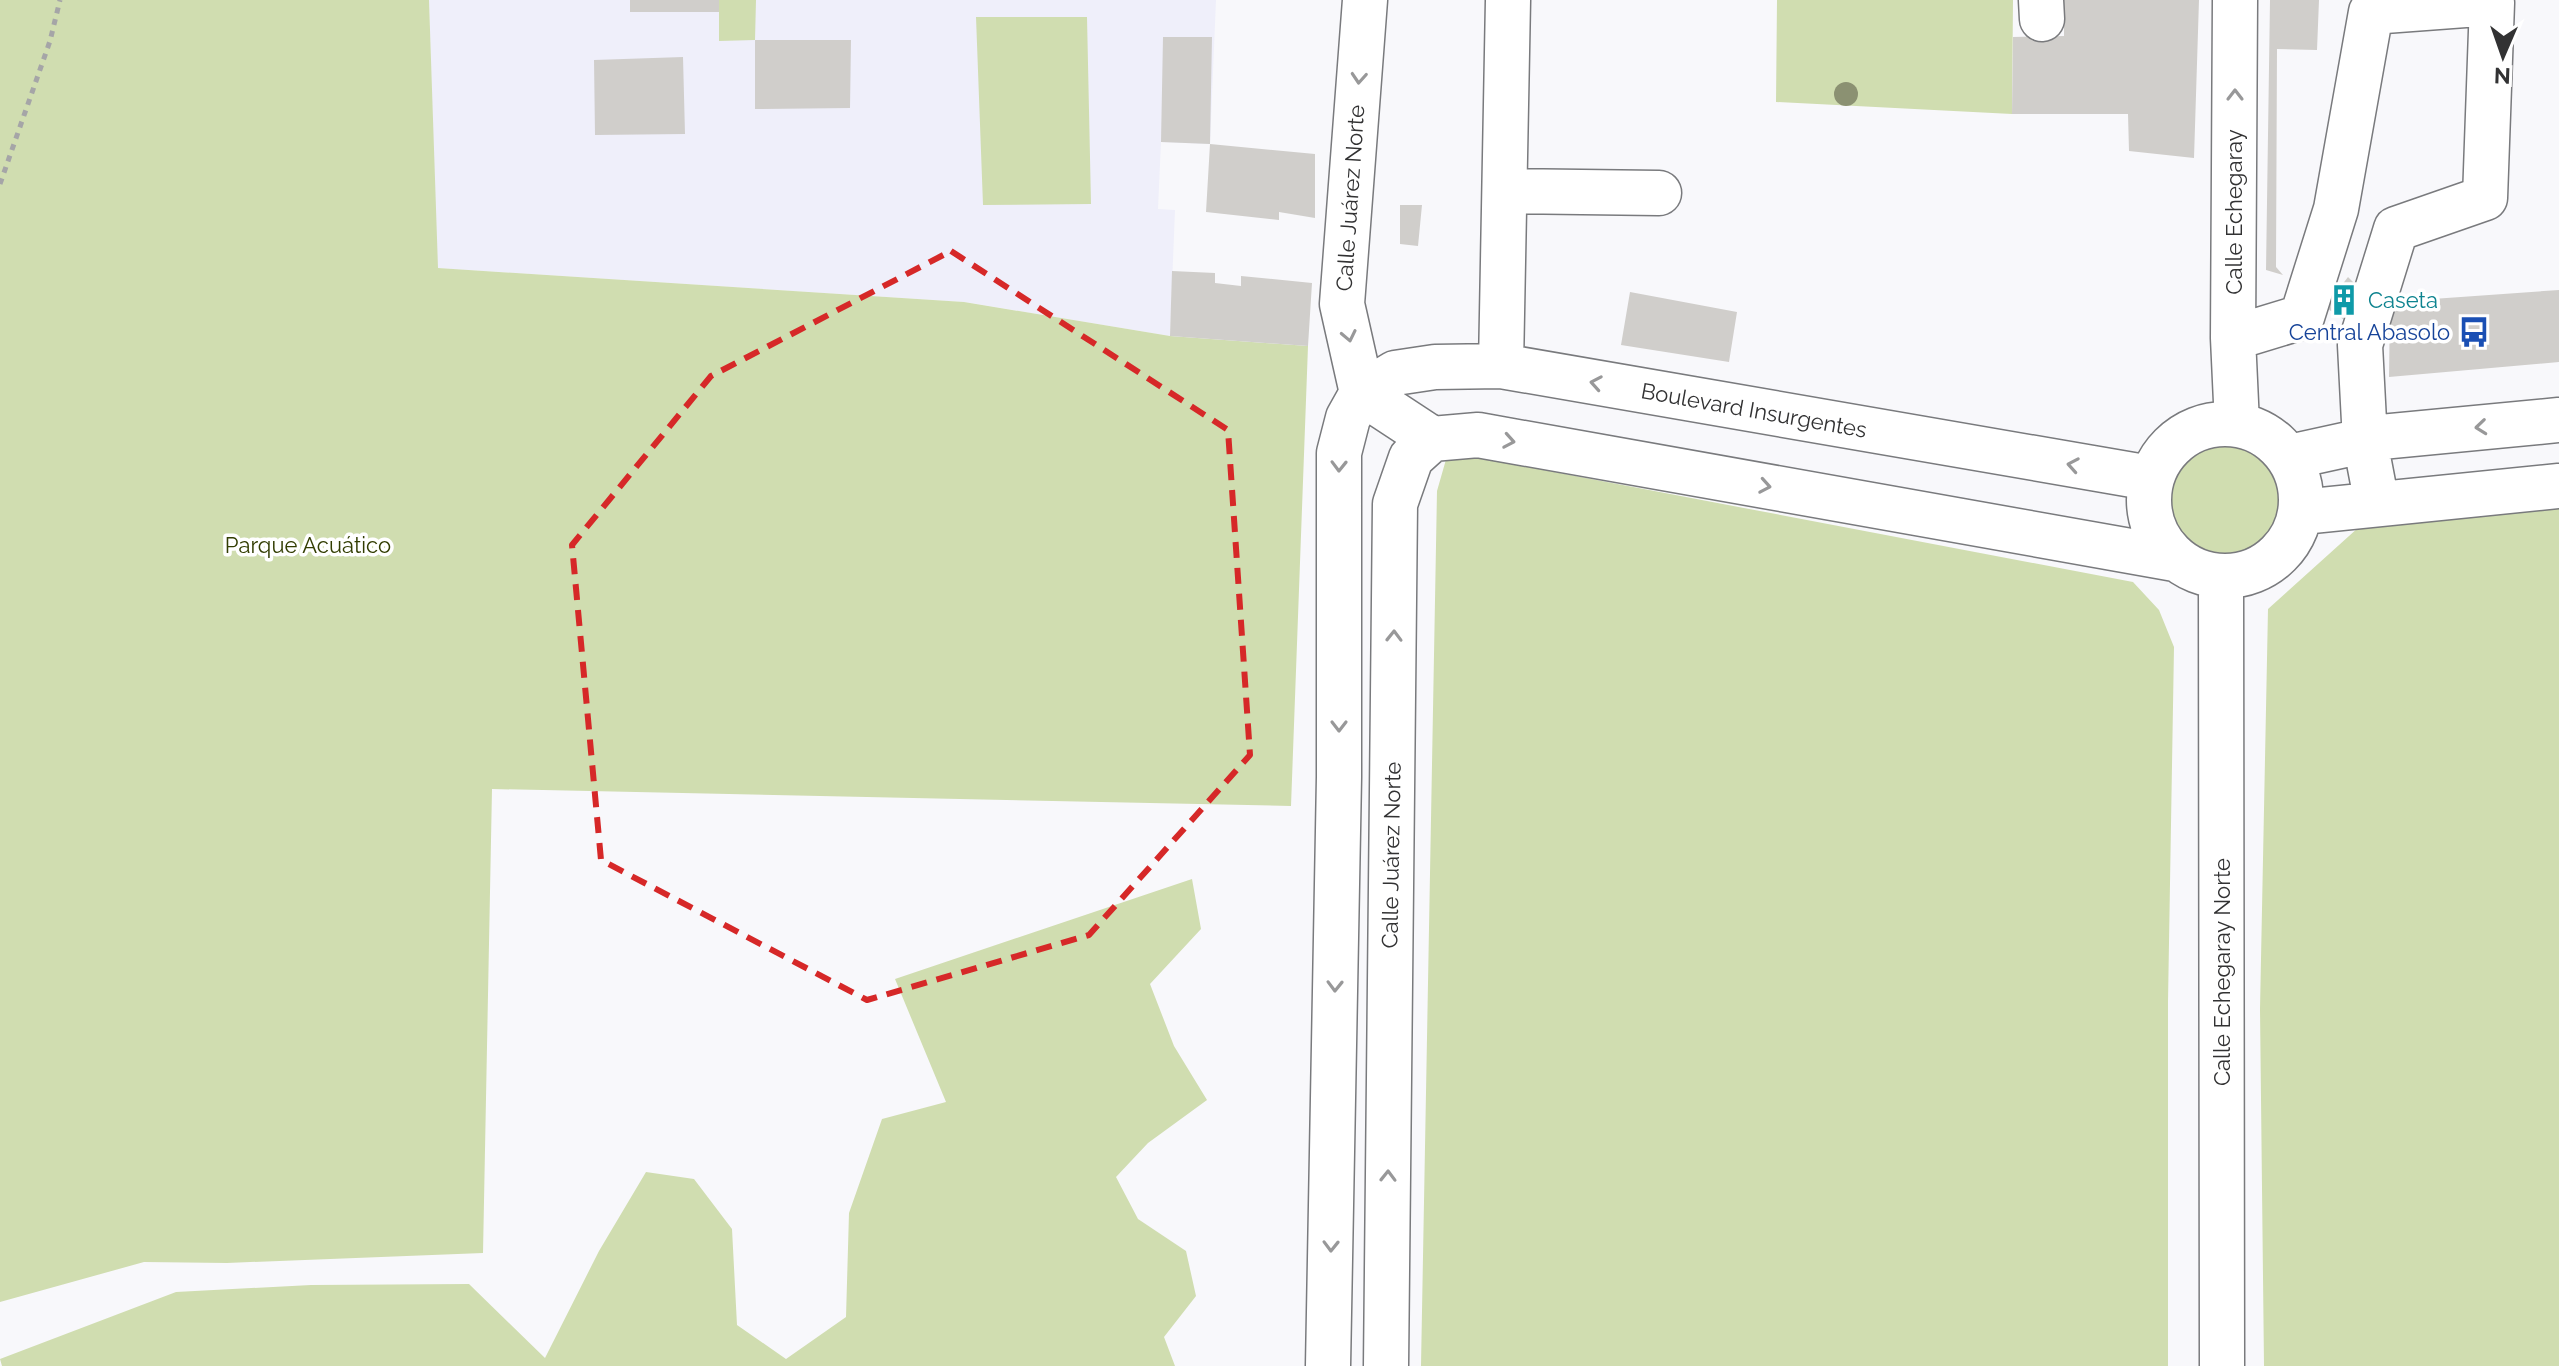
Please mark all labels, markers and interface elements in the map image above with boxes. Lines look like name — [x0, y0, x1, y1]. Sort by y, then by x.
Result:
north arrow — [2463, 16, 2543, 96]
text: N — [2493, 63, 2511, 89]
one-way arrow — [1351, 72, 1368, 85]
one-way arrow — [2226, 88, 2244, 101]
street label: Calle Juárez Norte — [1331, 104, 1369, 292]
street label: Calle Echegaray — [2221, 129, 2247, 295]
building icon: Caseta — [2327, 283, 2361, 317]
place label: Caseta — [2368, 287, 2438, 313]
bus stop icon: Central Abasolo — [2457, 315, 2491, 349]
place label: Central Abasolo — [2289, 319, 2450, 345]
one-way arrow — [1340, 329, 1357, 343]
one-way arrow — [1590, 375, 1603, 392]
street label: Boulevard Insurgentes — [1639, 377, 1869, 443]
one-way arrow — [2474, 419, 2487, 436]
one-way arrow — [1503, 431, 1516, 448]
one-way arrow — [2067, 457, 2080, 474]
one-way arrow — [1331, 460, 1348, 473]
one-way arrow — [1759, 477, 1772, 494]
park label: Parque Acuático — [225, 532, 391, 558]
one-way arrow — [1385, 629, 1403, 642]
one-way arrow — [1330, 720, 1348, 733]
street label: Calle Juárez Norte — [1376, 761, 1406, 949]
street label: Calle Echegaray Norte — [2209, 858, 2235, 1086]
one-way arrow — [1327, 980, 1344, 993]
one-way arrow — [1379, 1169, 1397, 1182]
one-way arrow — [1322, 1240, 1339, 1253]

